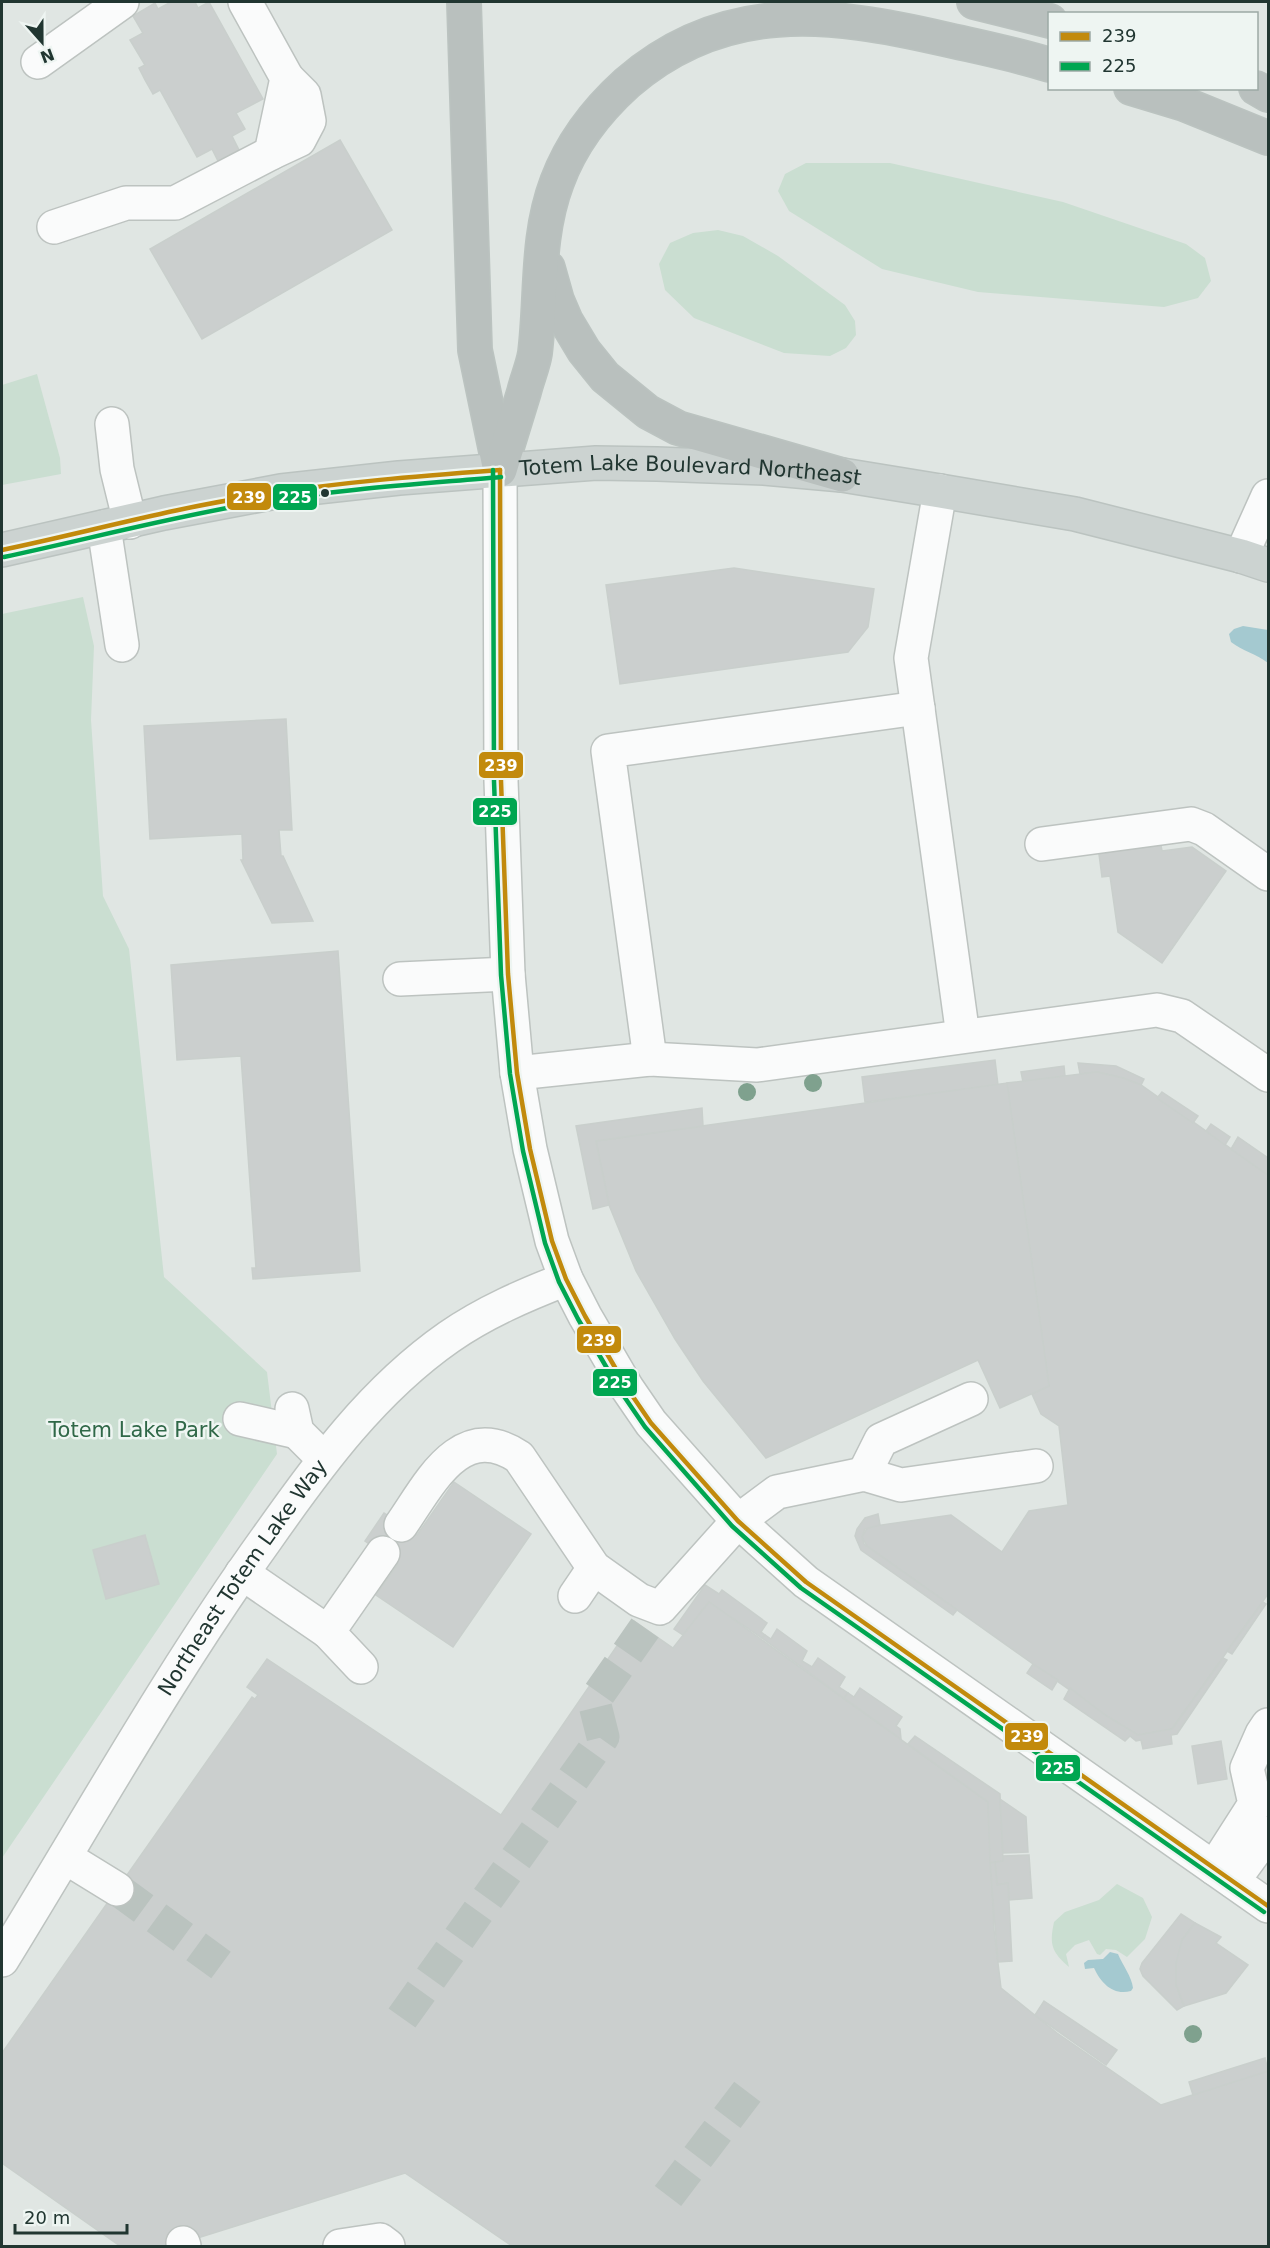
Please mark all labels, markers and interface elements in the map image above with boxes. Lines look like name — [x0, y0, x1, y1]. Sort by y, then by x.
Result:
north arrow — [12, 12, 72, 72]
legend — [1048, 12, 1258, 90]
text: 239 — [1102, 25, 1136, 46]
text: N — [38, 44, 57, 67]
text: 225 — [1102, 55, 1136, 76]
street label: Totem Lake Boulevard Northeast — [517, 451, 863, 490]
line badge: 239 — [226, 482, 272, 511]
line badge: 225 — [272, 483, 318, 511]
unlabelled marker — [319, 487, 331, 499]
text: 239 — [232, 488, 266, 507]
text: 225 — [278, 488, 312, 507]
line badge: 239 — [478, 751, 524, 779]
text: 239 — [484, 756, 518, 775]
line badge: 225 — [472, 797, 518, 826]
text: 225 — [478, 802, 512, 821]
line badge: 239 — [576, 1325, 622, 1354]
text: 239 — [582, 1331, 616, 1350]
line badge: 225 — [592, 1368, 638, 1397]
text: 225 — [598, 1373, 632, 1392]
park label: Totem Lake Park — [47, 1418, 221, 1442]
street label: Northeast Totem Lake Way — [153, 1455, 332, 1700]
line badge: 239 — [1004, 1722, 1049, 1751]
text: 239 — [1010, 1727, 1044, 1746]
line badge: 225 — [1035, 1754, 1081, 1782]
text: 225 — [1041, 1759, 1075, 1778]
scale bar — [15, 2197, 128, 2235]
text: 20 m — [24, 2207, 70, 2228]

